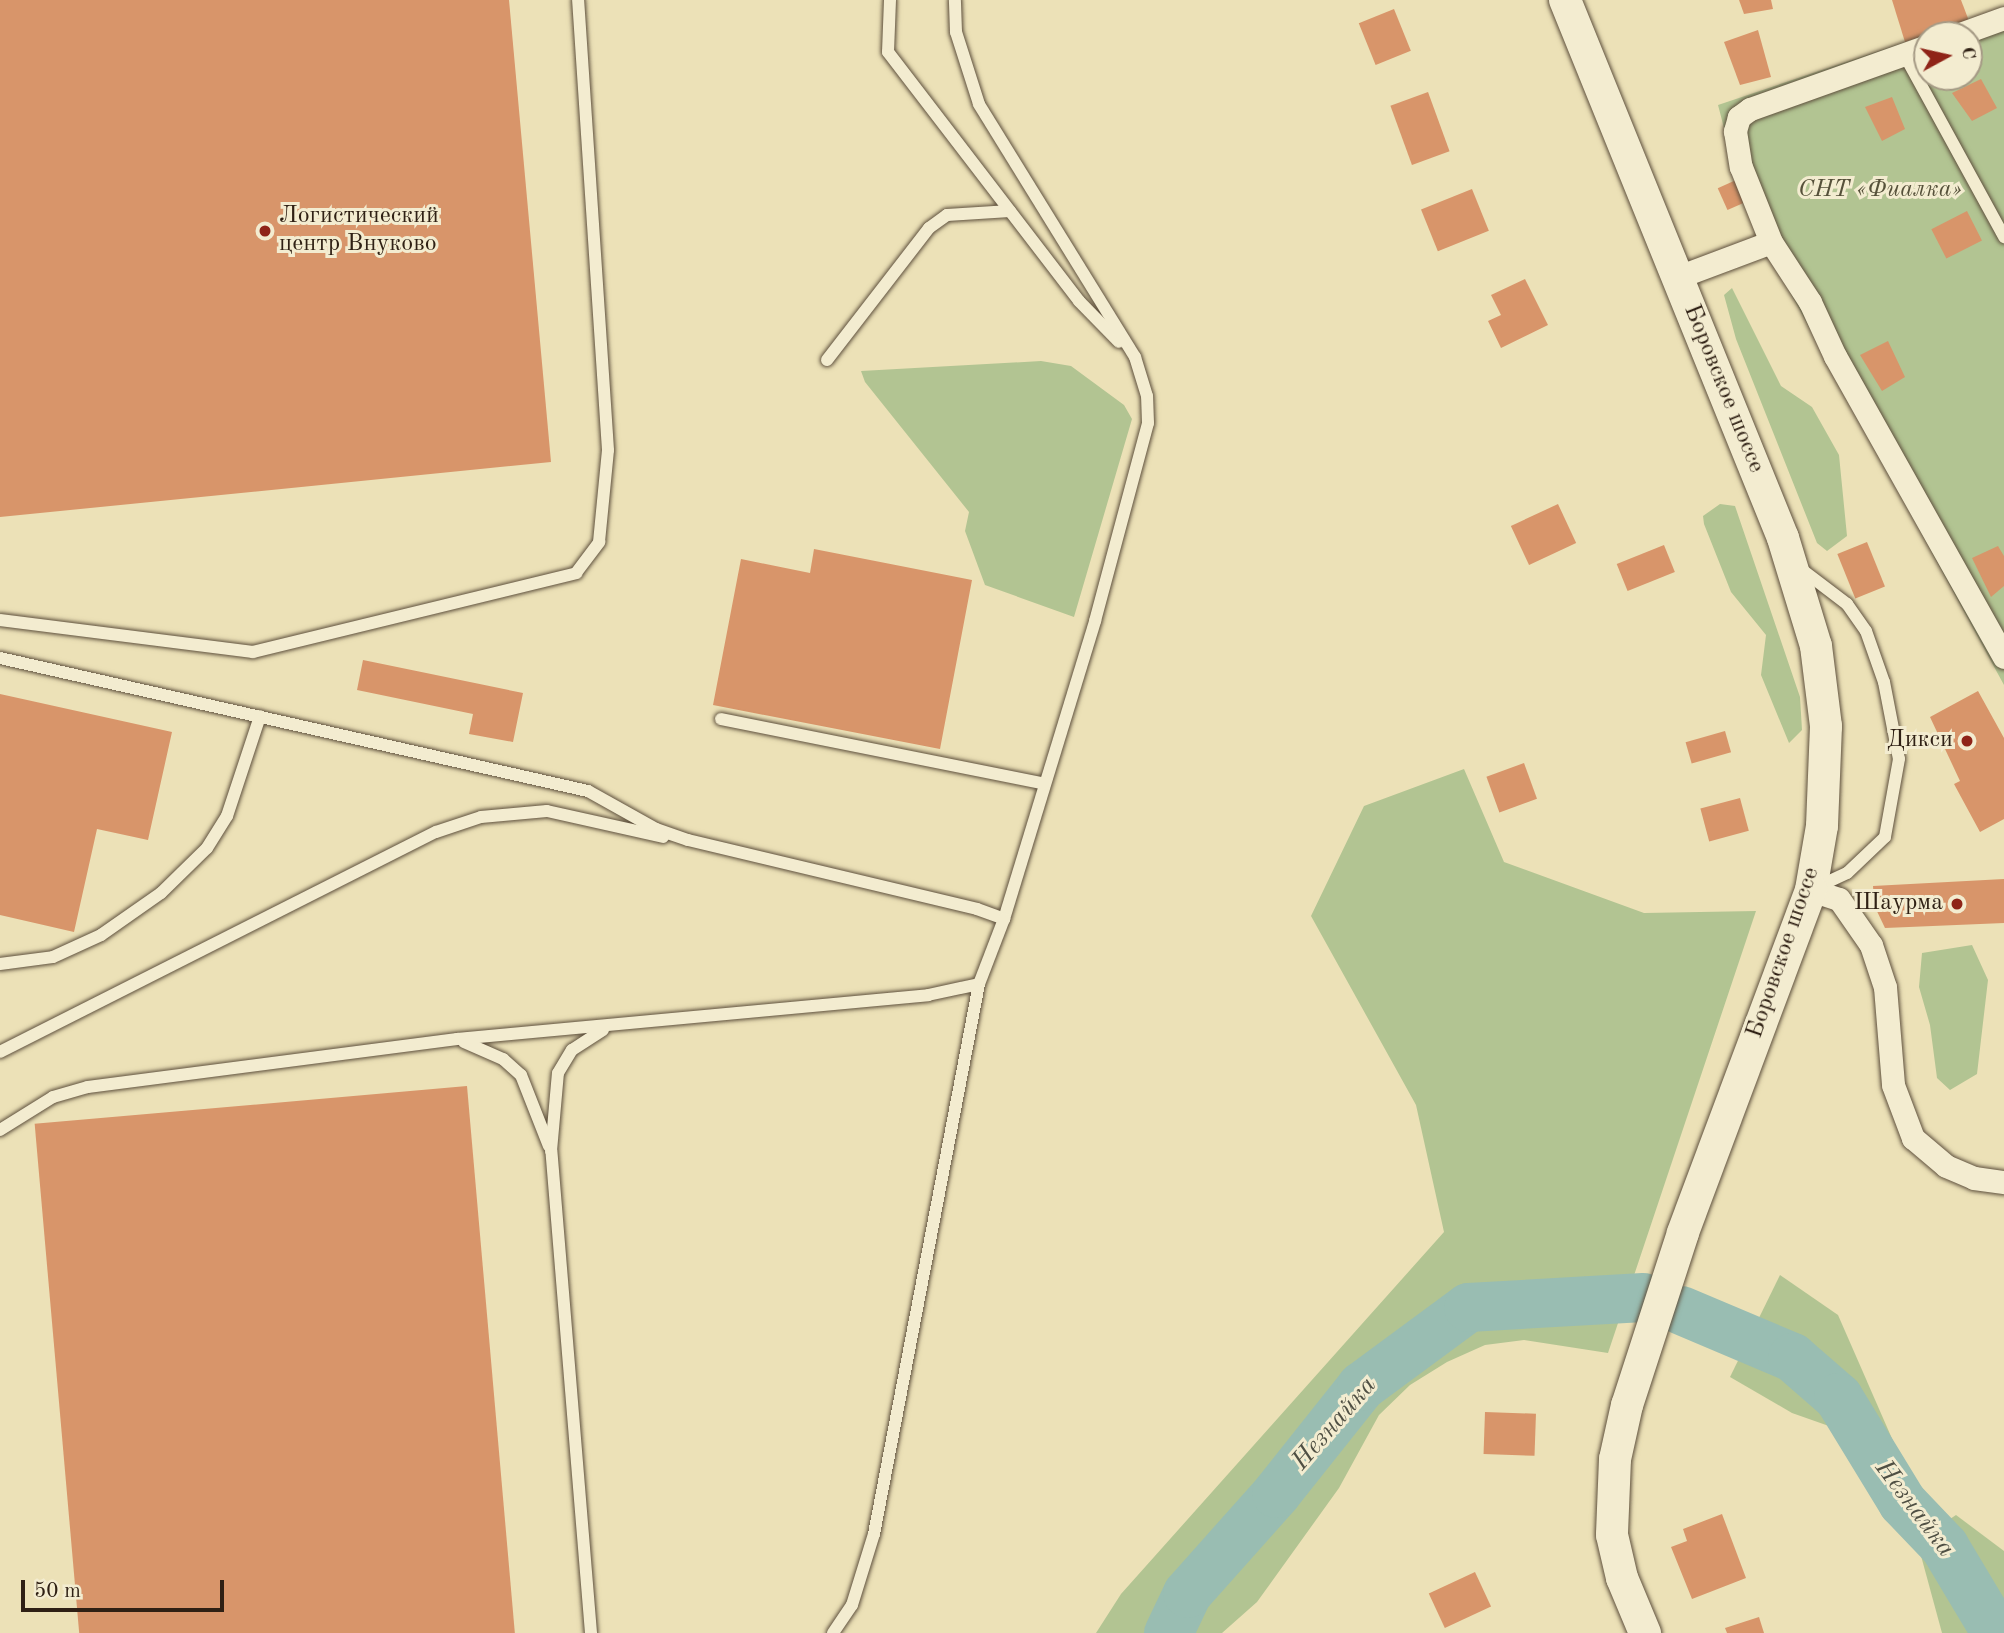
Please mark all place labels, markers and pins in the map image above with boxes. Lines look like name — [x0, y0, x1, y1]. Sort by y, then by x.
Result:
place label: Логистический центр Внуково — [279, 203, 439, 259]
marker: Логистический центр Внуково — [257, 223, 273, 239]
place label: Дикси — [1887, 727, 1953, 755]
marker: Дикси — [1959, 733, 1975, 749]
place label: Шаурма — [1854, 890, 1943, 918]
marker: Шаурма — [1949, 896, 1965, 912]

